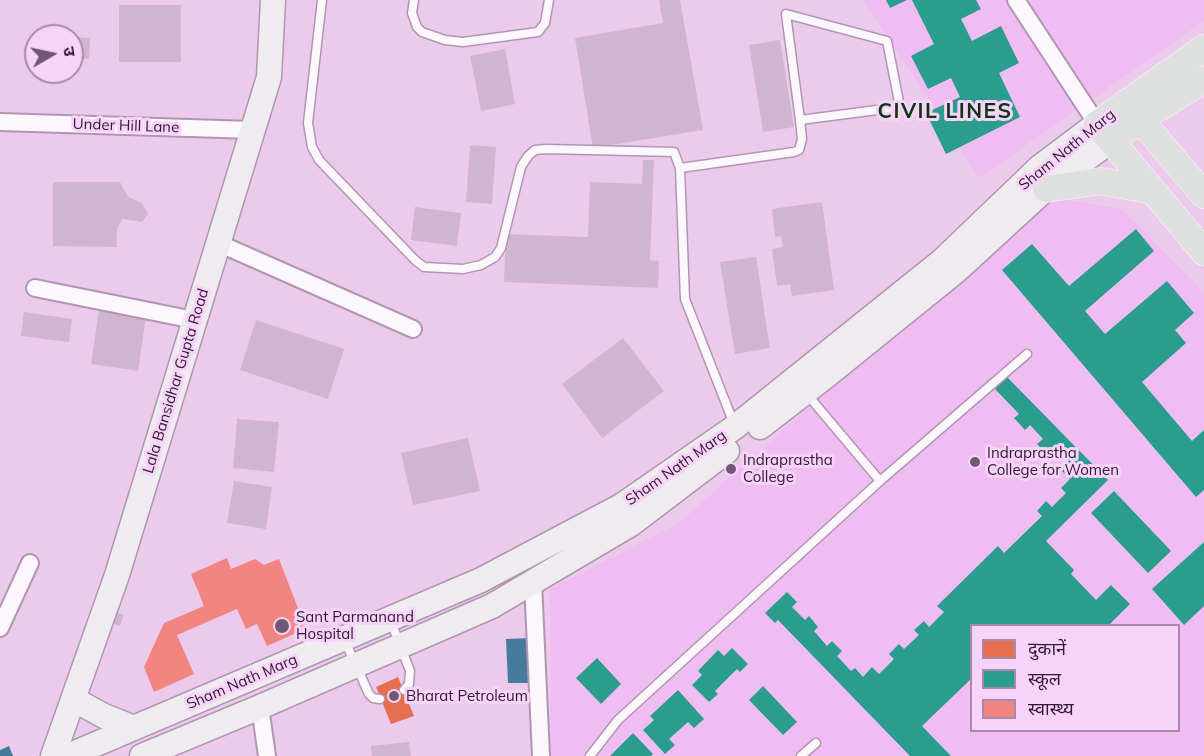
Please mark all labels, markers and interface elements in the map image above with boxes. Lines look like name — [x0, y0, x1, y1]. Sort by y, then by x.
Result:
north arrow — [24, 24, 84, 84]
text: उ — [59, 45, 80, 58]
district label: CIVIL LINES — [878, 99, 1012, 125]
street label: Sham Nath Marg — [1015, 106, 1119, 194]
street label: Under Hill Lane — [72, 115, 180, 137]
street label: Lala Bansidhar Gupta Road — [139, 286, 213, 476]
street label: Sham Nath Marg — [622, 427, 730, 509]
place label: Indraprastha College for Women — [987, 444, 1119, 479]
place label: Indraprastha College — [743, 451, 833, 486]
marker: Indraprastha College for Women — [968, 455, 982, 469]
marker: Indraprastha College — [724, 462, 738, 476]
place label: Sant Parmanand Hospital — [296, 608, 414, 643]
marker: Sant Parmanand Hospital — [273, 617, 291, 635]
legend — [970, 624, 1180, 732]
text: दुकानें — [1028, 637, 1066, 660]
street label: Sham Nath Marg — [184, 651, 300, 713]
text: स्कूल — [1028, 667, 1061, 690]
place label: Bharat Petroleum — [406, 687, 528, 705]
marker: Bharat Petroleum — [387, 689, 401, 703]
text: स्वास्थ्य — [1028, 697, 1074, 720]

